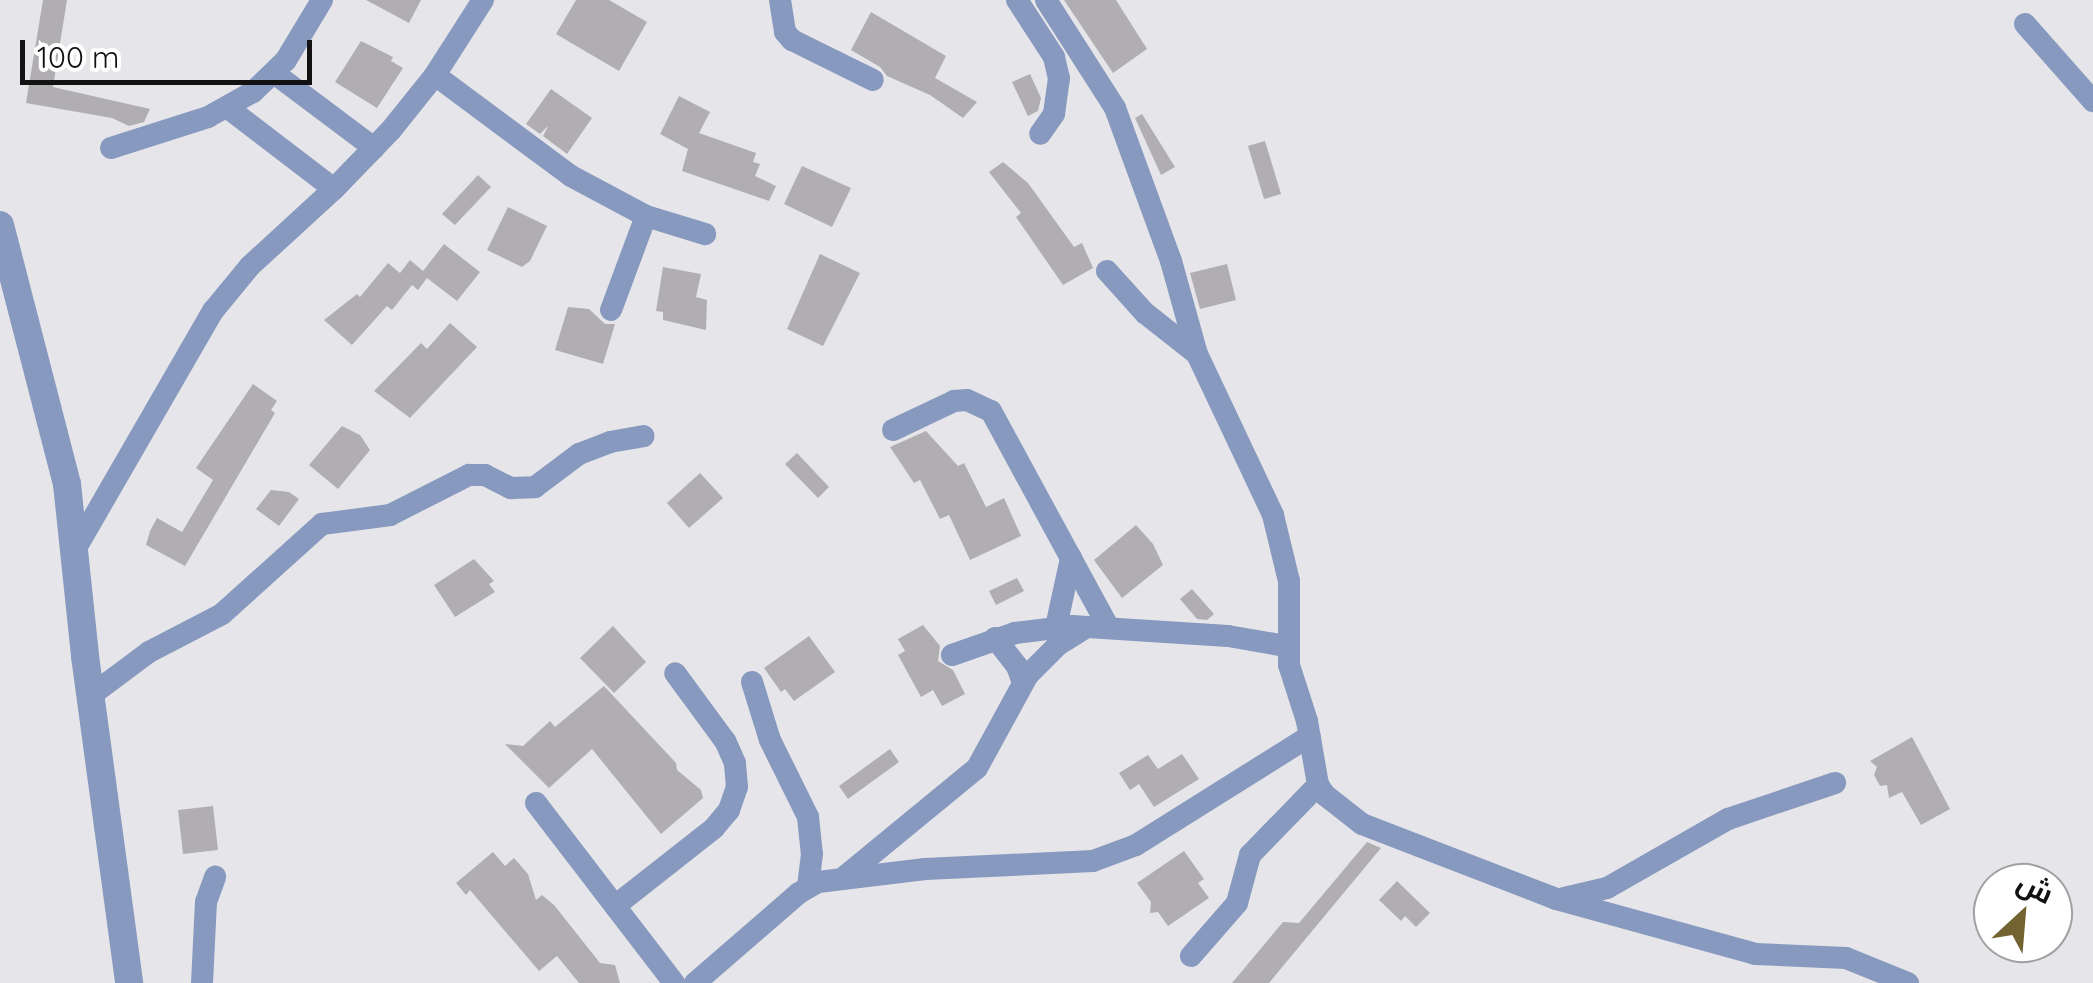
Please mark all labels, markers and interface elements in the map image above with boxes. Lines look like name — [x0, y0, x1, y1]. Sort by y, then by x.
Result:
scale bar — [25, 20, 318, 82]
text: 100 m — [37, 38, 119, 76]
north arrow — [1973, 863, 2073, 963]
text: ش — [2012, 864, 2059, 911]

